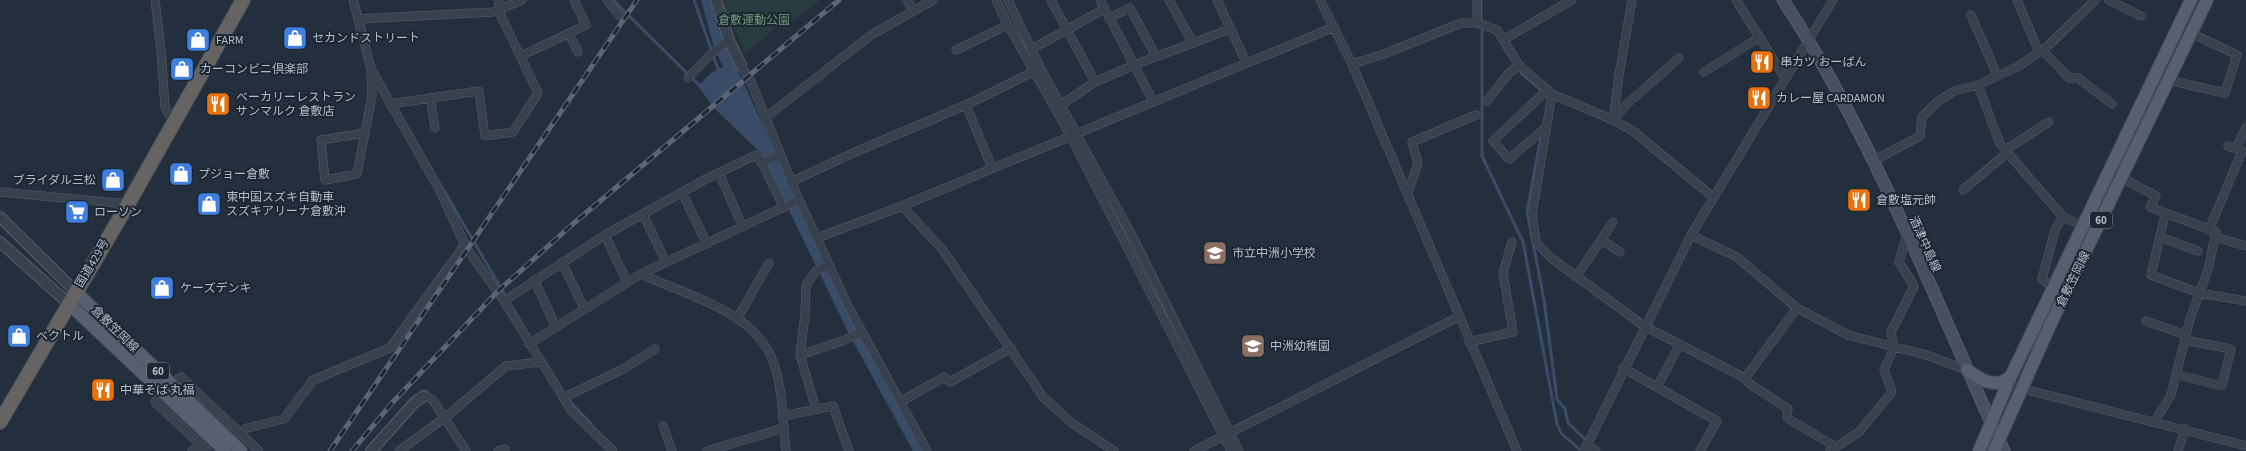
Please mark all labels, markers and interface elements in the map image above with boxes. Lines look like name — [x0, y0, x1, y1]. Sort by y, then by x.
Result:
park label: 倉敷運動公園 — [718, 12, 790, 29]
shop icon: セカンドストリート — [282, 25, 308, 51]
shop icon: FARM — [185, 27, 211, 53]
place label: セカンドストリート — [312, 30, 420, 47]
place label: FARM — [216, 32, 244, 49]
restaurant icon: 串カツ おーばん — [1749, 49, 1775, 75]
place label: 串カツ おーばん — [1780, 54, 1866, 71]
shop icon: カーコンビニ倶楽部 — [169, 56, 195, 82]
place label: カーコンビニ倶楽部 — [200, 61, 308, 78]
restaurant icon: カレー屋 CARDAMON — [1746, 85, 1772, 111]
place label: ベーカリーレストラン サンマルク 倉敷店 — [236, 89, 356, 120]
place label: カレー屋 CARDAMON — [1776, 90, 1885, 107]
restaurant icon: ベーカリーレストラン サンマルク 倉敷店 — [205, 91, 231, 117]
shop icon: プジョー倉敷 — [168, 161, 194, 187]
place label: プジョー倉敷 — [198, 166, 270, 183]
shop icon: ブライダル三松 — [100, 167, 126, 193]
place label: ブライダル三松 — [12, 172, 96, 189]
restaurant icon: 倉敷塩元帥 — [1846, 187, 1872, 213]
place label: 東中国スズキ自動車 スズキアリーナ倉敷沖 — [226, 189, 346, 220]
shop icon: 東中国スズキ自動車 スズキアリーナ倉敷沖 — [196, 191, 222, 217]
place label: 倉敷塩元帥 — [1876, 192, 1936, 209]
supermarket icon: ローソン — [64, 199, 90, 225]
place label: ローソン — [94, 204, 142, 221]
road number: 60 — [2090, 212, 2112, 228]
street label: 酒津中島線 — [1905, 213, 1945, 275]
street label: 国道429号 — [71, 236, 114, 291]
school or university icon: 市立中洲小学校 — [1202, 240, 1228, 266]
place label: 市立中洲小学校 — [1232, 245, 1316, 262]
street label: 倉敷笠岡線 — [2053, 249, 2094, 310]
shop icon: ケーズデンキ — [149, 275, 175, 301]
place label: ケーズデンキ — [180, 280, 251, 297]
street label: 倉敷笠岡線 — [87, 302, 142, 356]
shop icon: ベクトル — [6, 323, 32, 349]
place label: ベクトル — [36, 328, 84, 345]
school or university icon: 中洲幼稚園 — [1240, 333, 1266, 359]
place label: 中洲幼稚園 — [1270, 338, 1330, 355]
road number: 60 — [147, 362, 169, 380]
restaurant icon: 中華そば 丸福 — [90, 377, 116, 403]
place label: 中華そば 丸福 — [120, 382, 194, 399]

